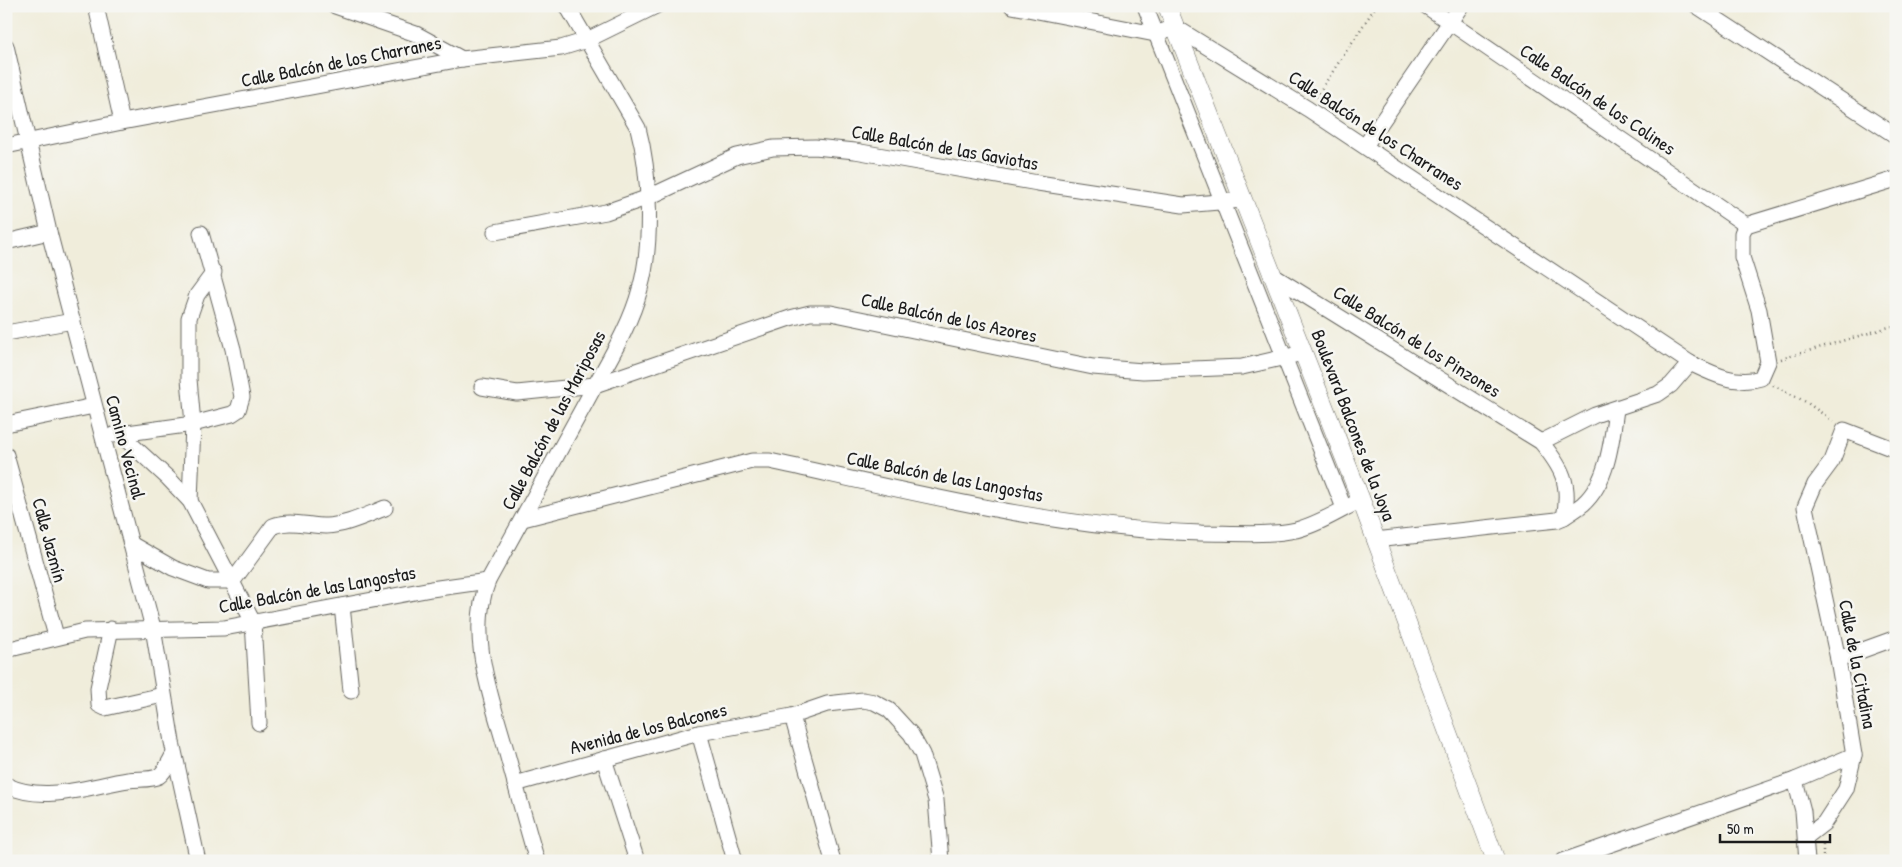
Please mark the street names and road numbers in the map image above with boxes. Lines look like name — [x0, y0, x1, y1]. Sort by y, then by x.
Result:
street label: Calle Balcón de los Charranes — [239, 29, 443, 93]
street label: Calle Balcón de los Colines — [1515, 37, 1681, 161]
street label: Calle Balcón de los Charranes — [1284, 64, 1468, 196]
street label: Calle Balcón de las Gaviotas — [850, 118, 1040, 176]
street label: Calle Balcón de los Pinzones — [1328, 279, 1506, 403]
street label: Calle Balcón de los Azores — [859, 286, 1039, 348]
street label: Calle Balcón de las Mariposas — [495, 326, 611, 514]
street label: Boulevard Balcones de la Joya — [1305, 326, 1403, 525]
street label: Camino Vecinal — [100, 392, 153, 503]
street label: Calle Balcón de las Langostas — [845, 444, 1045, 508]
street label: Calle Jazmín — [26, 495, 74, 585]
street label: Calle Balcón de las Langostas — [217, 559, 417, 619]
street label: Calle de la Citadina — [1833, 597, 1883, 731]
street label: Avenida de los Balcones — [567, 696, 729, 760]

